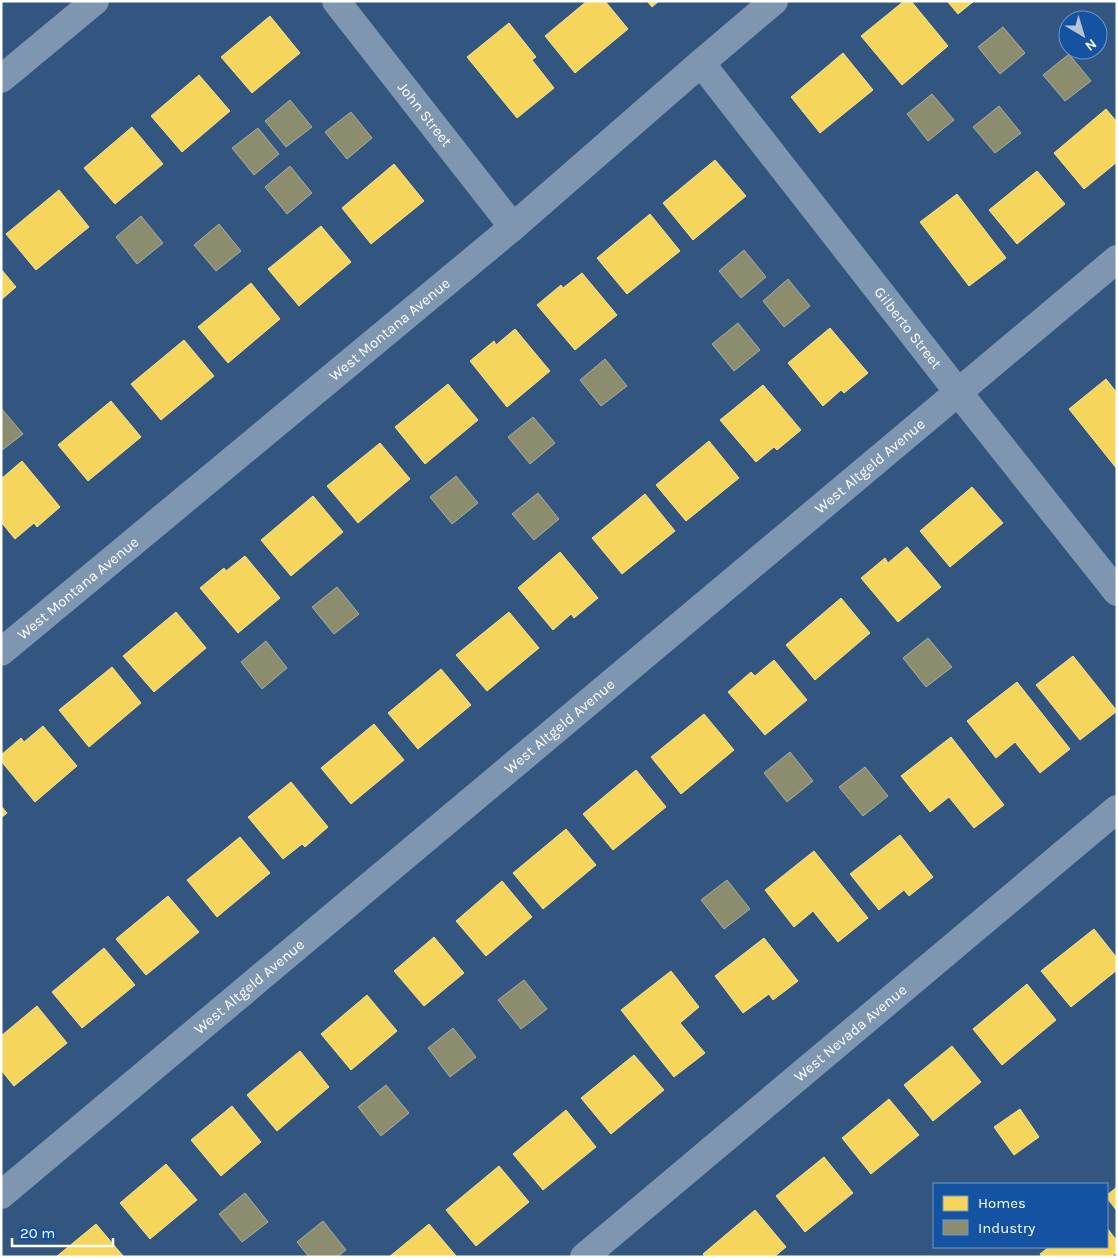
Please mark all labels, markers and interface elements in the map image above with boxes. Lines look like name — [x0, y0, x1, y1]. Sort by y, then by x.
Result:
north arrow — [1058, 10, 1108, 60]
text: N — [1082, 35, 1100, 55]
street label: John Street — [394, 78, 456, 151]
street label: West Montana Avenue — [325, 274, 454, 385]
street label: Gilberto Street — [870, 283, 946, 373]
street label: West Altgeld Avenue — [811, 415, 929, 518]
street label: West Montana Avenue — [14, 533, 142, 644]
street label: West Altgeld Avenue — [501, 675, 618, 778]
street label: West Altgeld Avenue — [190, 935, 308, 1038]
street label: West Nevada Avenue — [790, 981, 910, 1086]
legend — [933, 1183, 1108, 1248]
text: Homes — [978, 1194, 1026, 1212]
scale bar — [12, 1216, 114, 1248]
text: Industry — [978, 1219, 1035, 1237]
text: 20 m — [20, 1224, 55, 1242]

